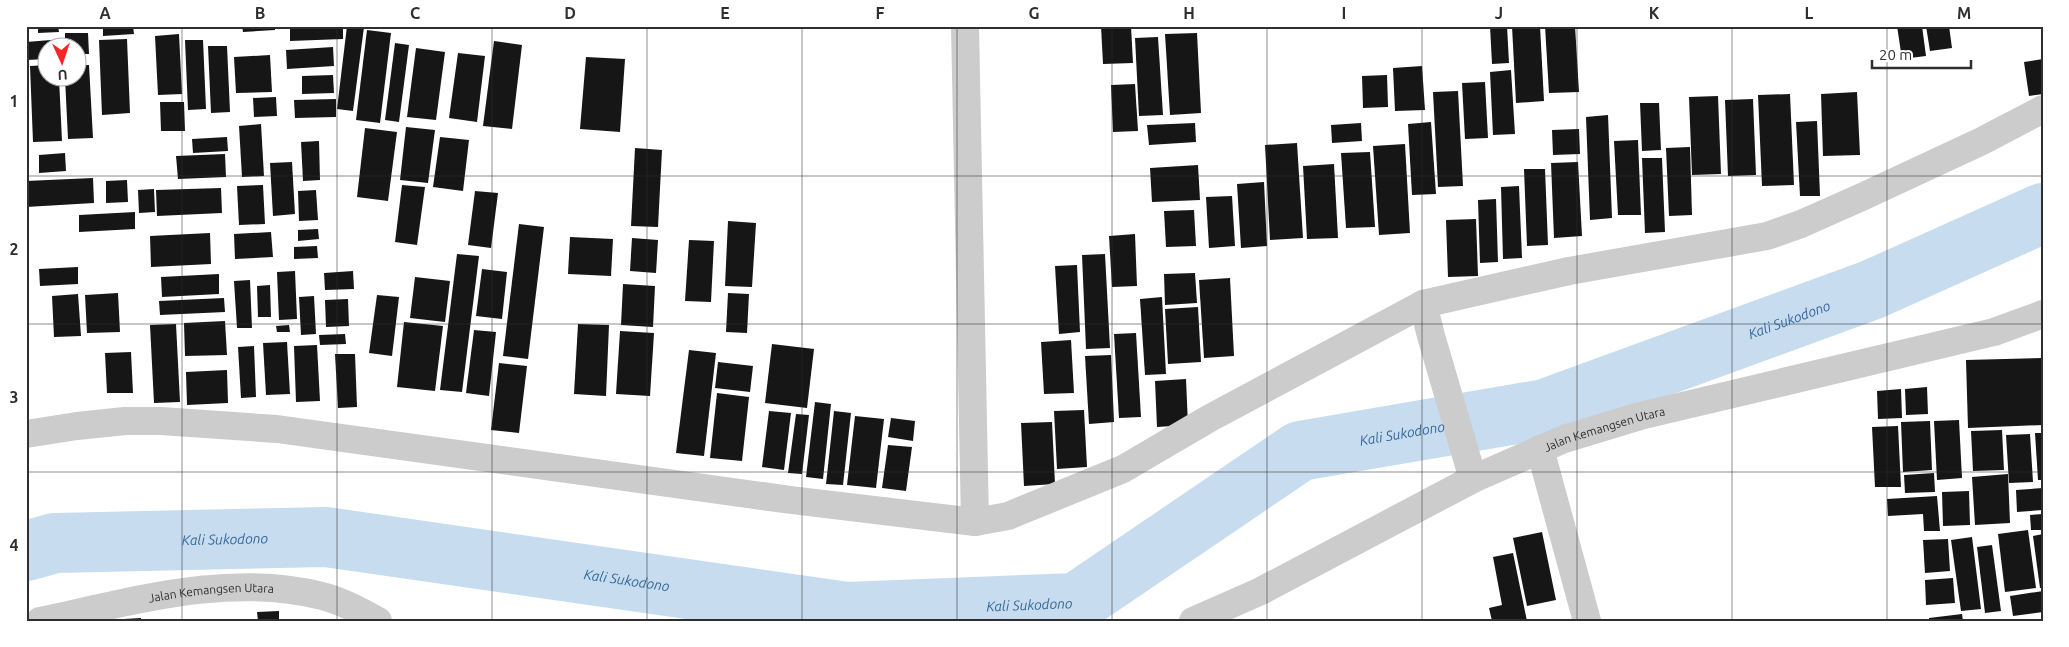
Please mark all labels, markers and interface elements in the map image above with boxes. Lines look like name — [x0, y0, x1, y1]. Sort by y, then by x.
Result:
text: A — [99, 4, 111, 22]
text: B — [255, 4, 265, 22]
text: C — [410, 4, 420, 22]
text: D — [564, 4, 576, 22]
text: E — [720, 4, 730, 22]
text: F — [876, 4, 885, 22]
text: G — [1028, 4, 1040, 22]
text: H — [1183, 4, 1195, 22]
text: I — [1342, 4, 1346, 22]
text: J — [1495, 4, 1503, 22]
text: K — [1649, 4, 1660, 22]
text: L — [1805, 4, 1814, 22]
text: M — [1957, 4, 1971, 22]
north arrow — [38, 38, 88, 88]
scale bar — [1872, 38, 1970, 70]
text: 20 m — [1879, 46, 1912, 63]
text: U — [57, 67, 68, 83]
text: 1 — [9, 92, 19, 110]
text: 2 — [9, 240, 19, 258]
water label: Kali Sukodono — [1746, 297, 1833, 342]
text: 3 — [9, 388, 19, 406]
street label: Jalan Kemangsen Utara — [1542, 404, 1666, 454]
water label: Kali Sukodono — [1358, 418, 1446, 449]
water label: Kali Sukodono — [182, 530, 269, 548]
text: 4 — [9, 536, 19, 554]
water label: Kali Sukodono — [583, 566, 671, 594]
street label: Jalan Kemangsen Utara — [147, 581, 274, 604]
water label: Kali Sukodono — [986, 595, 1073, 615]

